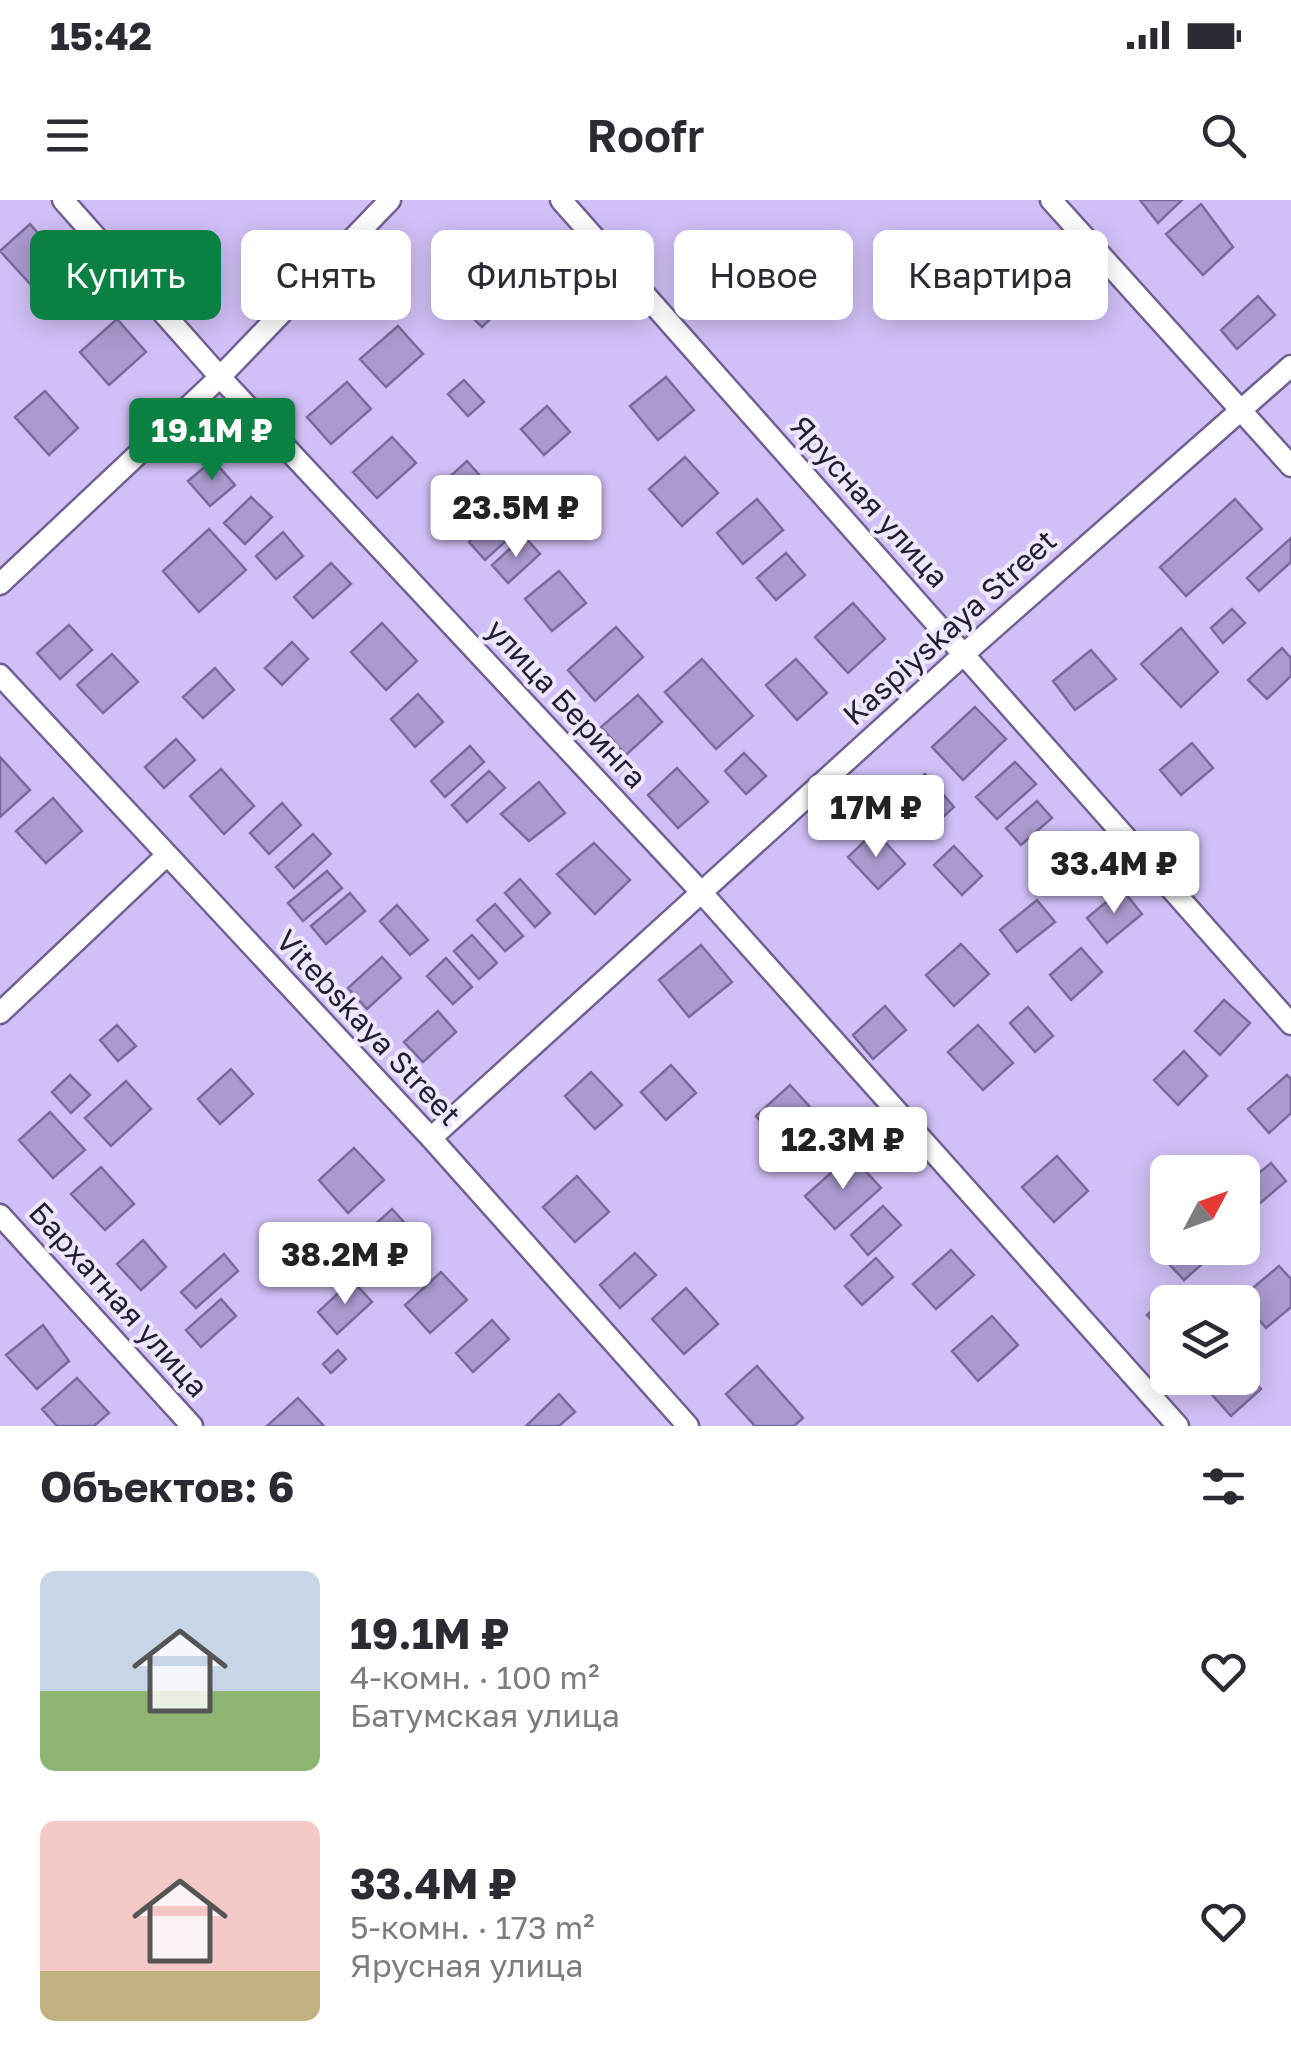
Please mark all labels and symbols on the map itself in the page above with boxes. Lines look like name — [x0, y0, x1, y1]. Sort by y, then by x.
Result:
pin: 19.1M ₽ — [120, 398, 304, 483]
street label: Ярусная улица — [783, 408, 956, 595]
pin: 23.5M ₽ — [424, 475, 608, 560]
street label: Kaspiyskaya Street — [835, 522, 1063, 733]
street label: улица Беринга — [479, 611, 654, 795]
pin: 17M ₽ — [806, 775, 946, 860]
pin: 33.4M ₽ — [1022, 831, 1206, 916]
street label: Vitebskaya Street — [269, 922, 469, 1132]
pin: 12.3M ₽ — [751, 1107, 935, 1192]
north arrow — [1150, 1155, 1260, 1265]
street label: Бархатная улица — [22, 1194, 216, 1404]
pin: 38.2M ₽ — [253, 1222, 437, 1307]

